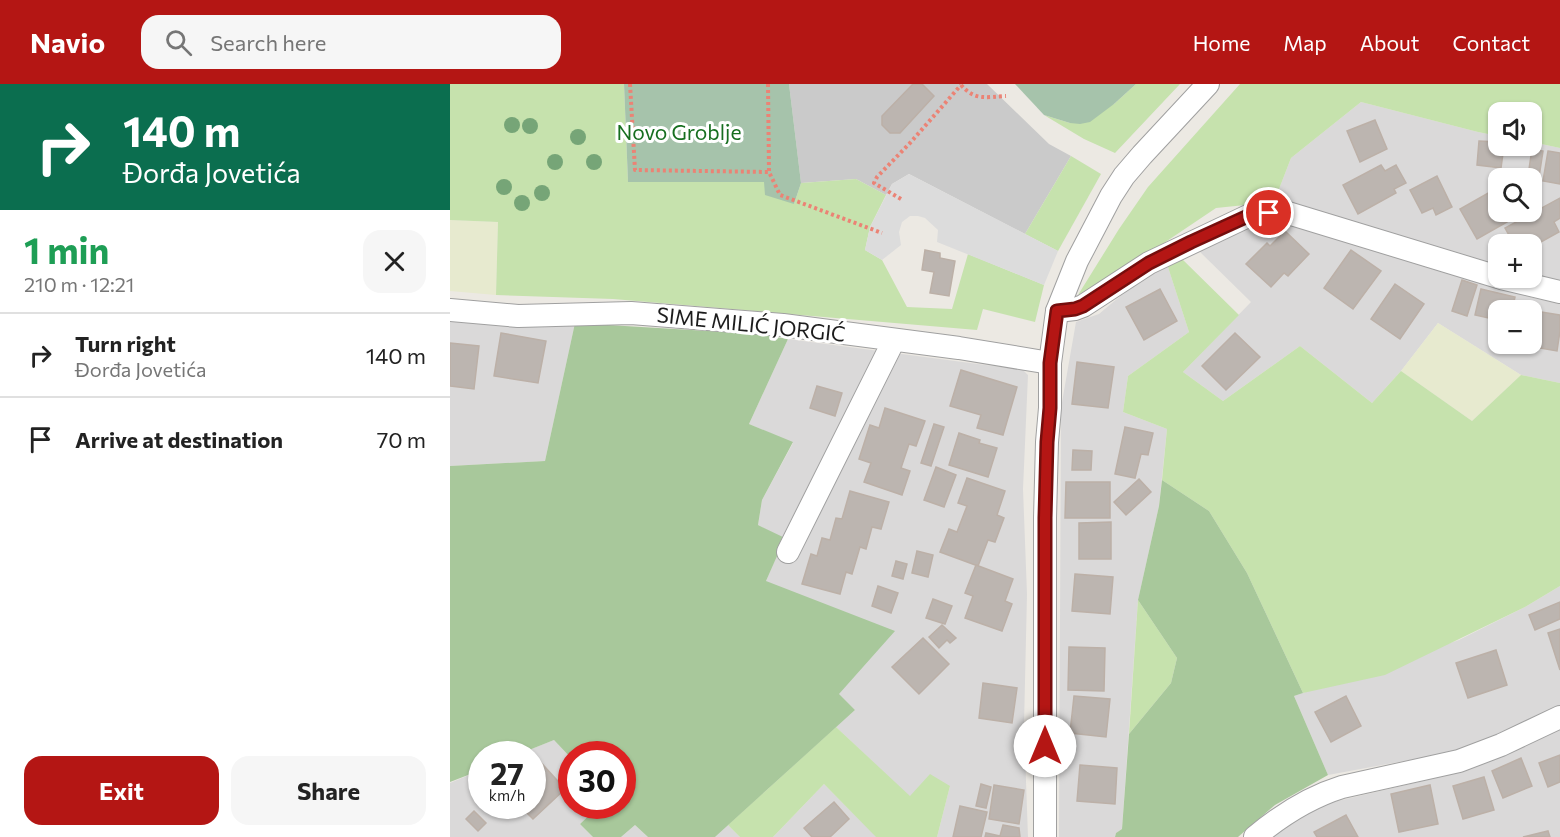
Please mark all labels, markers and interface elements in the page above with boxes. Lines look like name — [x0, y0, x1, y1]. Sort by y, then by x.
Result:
search box — [141, 15, 561, 69]
text: Navio — [30, 25, 105, 59]
icon: search — [162, 26, 195, 59]
text: Search here — [210, 29, 326, 56]
text: Home — [1193, 30, 1250, 55]
text: Map — [1283, 30, 1327, 55]
text: About — [1360, 30, 1419, 55]
text: Contact — [1452, 30, 1530, 55]
map controls — [1488, 102, 1542, 354]
button: sound — [1488, 102, 1542, 156]
text: 140 m — [123, 104, 240, 156]
icon: right — [24, 108, 102, 186]
park label: Novo Groblje — [616, 119, 742, 144]
text: Đorđa Jovetića — [123, 156, 301, 189]
button: search — [1488, 168, 1542, 222]
pin — [1243, 187, 1294, 238]
icon: arrive — [1252, 196, 1285, 229]
text: 1 min — [24, 227, 109, 271]
button: close — [363, 230, 426, 293]
button: + — [1488, 234, 1542, 288]
text: 210 m · 12:21 — [24, 272, 134, 296]
button: − — [1488, 300, 1542, 354]
street label: SIME MILIĆ JORGIĆ — [656, 301, 847, 346]
text: Turn right — [75, 330, 176, 357]
icon: right — [24, 339, 57, 372]
text: 140 m — [366, 342, 426, 369]
text: Đorđa Jovetića — [75, 357, 207, 381]
icon: arrive — [24, 423, 57, 456]
text: Arrive at destination — [75, 426, 283, 453]
text: 70 m — [377, 426, 426, 453]
position arrow — [1013, 714, 1077, 778]
speed limit sign: 30 — [558, 741, 636, 819]
text: 27 — [490, 754, 524, 791]
button: Exit — [24, 756, 219, 825]
button: Share — [231, 756, 426, 825]
text: km/h — [489, 786, 525, 804]

